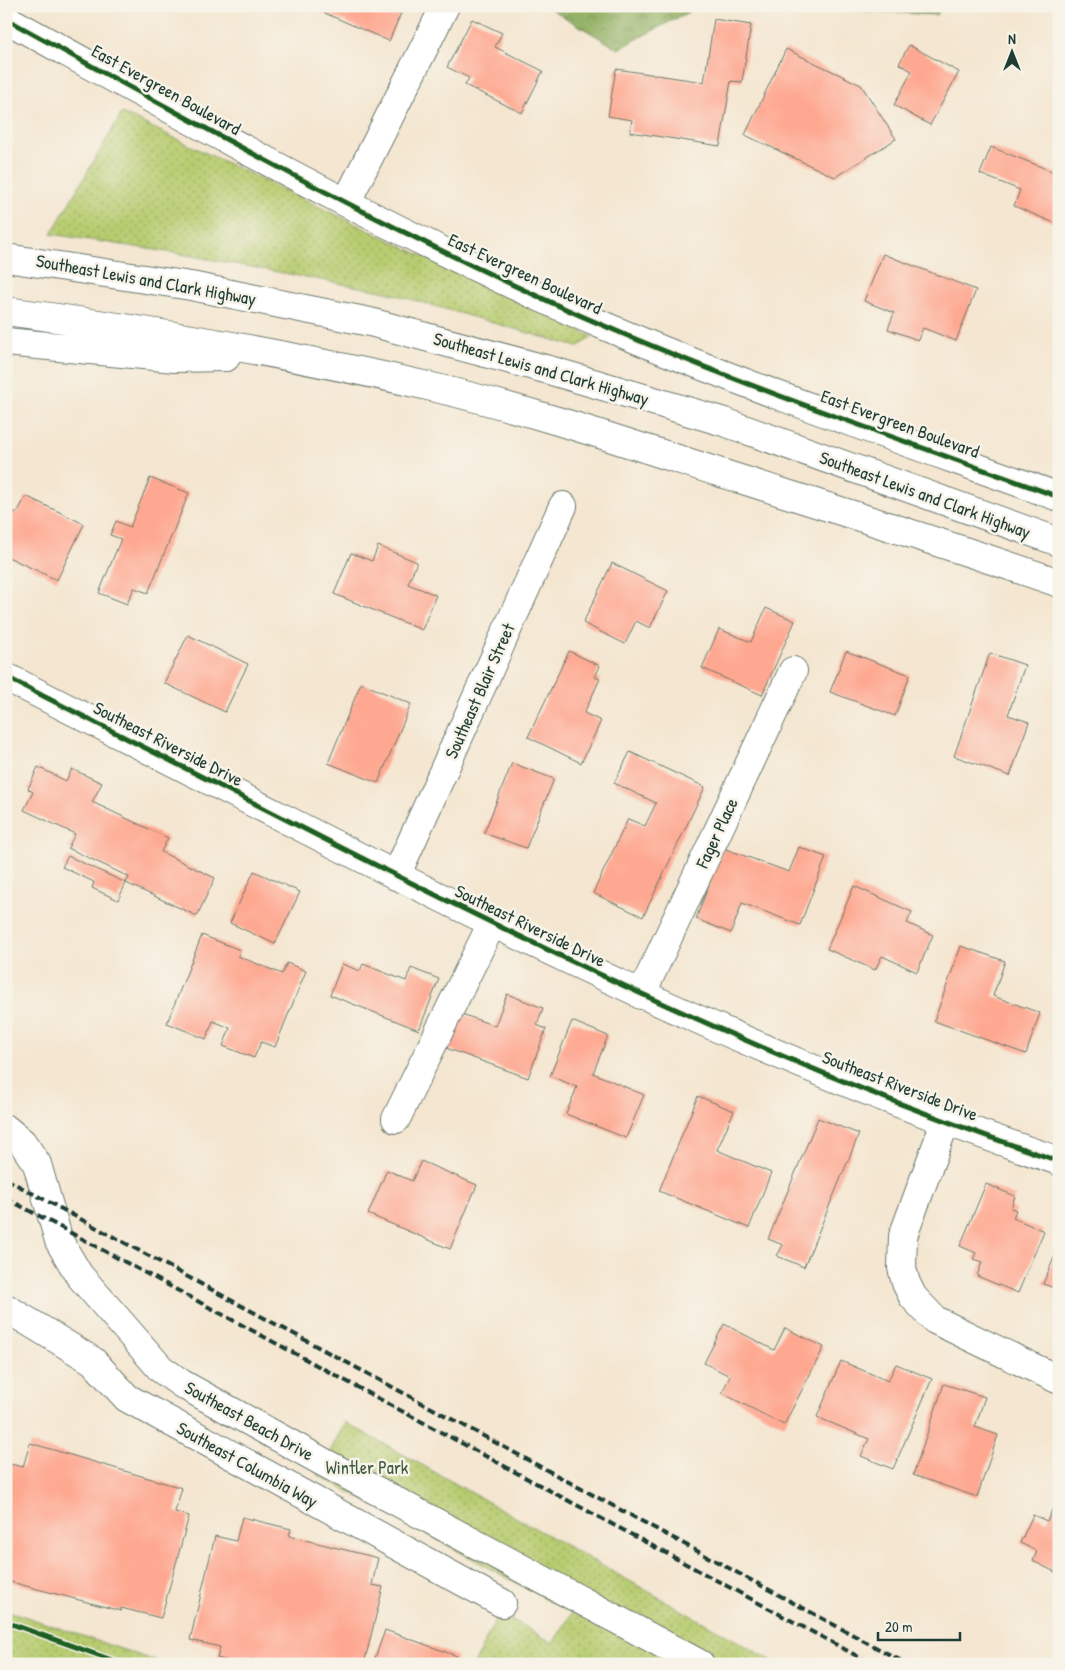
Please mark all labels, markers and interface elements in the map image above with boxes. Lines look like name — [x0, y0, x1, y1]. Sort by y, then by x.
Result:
north arrow — [988, 28, 1038, 78]
text: N — [1008, 29, 1016, 48]
street label: East Evergreen Boulevard — [87, 38, 245, 141]
street label: East Evergreen Boulevard — [444, 227, 606, 320]
street label: Southeast Lewis and Clark Highway — [34, 248, 258, 311]
street label: Southeast Lewis and Clark Highway — [431, 326, 652, 411]
street label: East Evergreen Boulevard — [818, 383, 983, 464]
street label: Southeast Lewis and Clark Highway — [816, 445, 1035, 545]
street label: Southeast Blair Street — [438, 618, 521, 763]
street label: Southeast Riverside Drive — [89, 695, 247, 792]
street label: Fager Place — [689, 794, 744, 873]
street label: Southeast Riverside Drive — [451, 878, 610, 973]
street label: Southeast Riverside Drive — [819, 1044, 981, 1127]
street label: Southeast Beach Drive — [180, 1375, 318, 1466]
street label: Southeast Columbia Way — [172, 1415, 323, 1514]
park label: Wintler Park — [326, 1455, 409, 1480]
scale bar — [878, 1610, 960, 1642]
text: 20 m — [885, 1616, 912, 1637]

